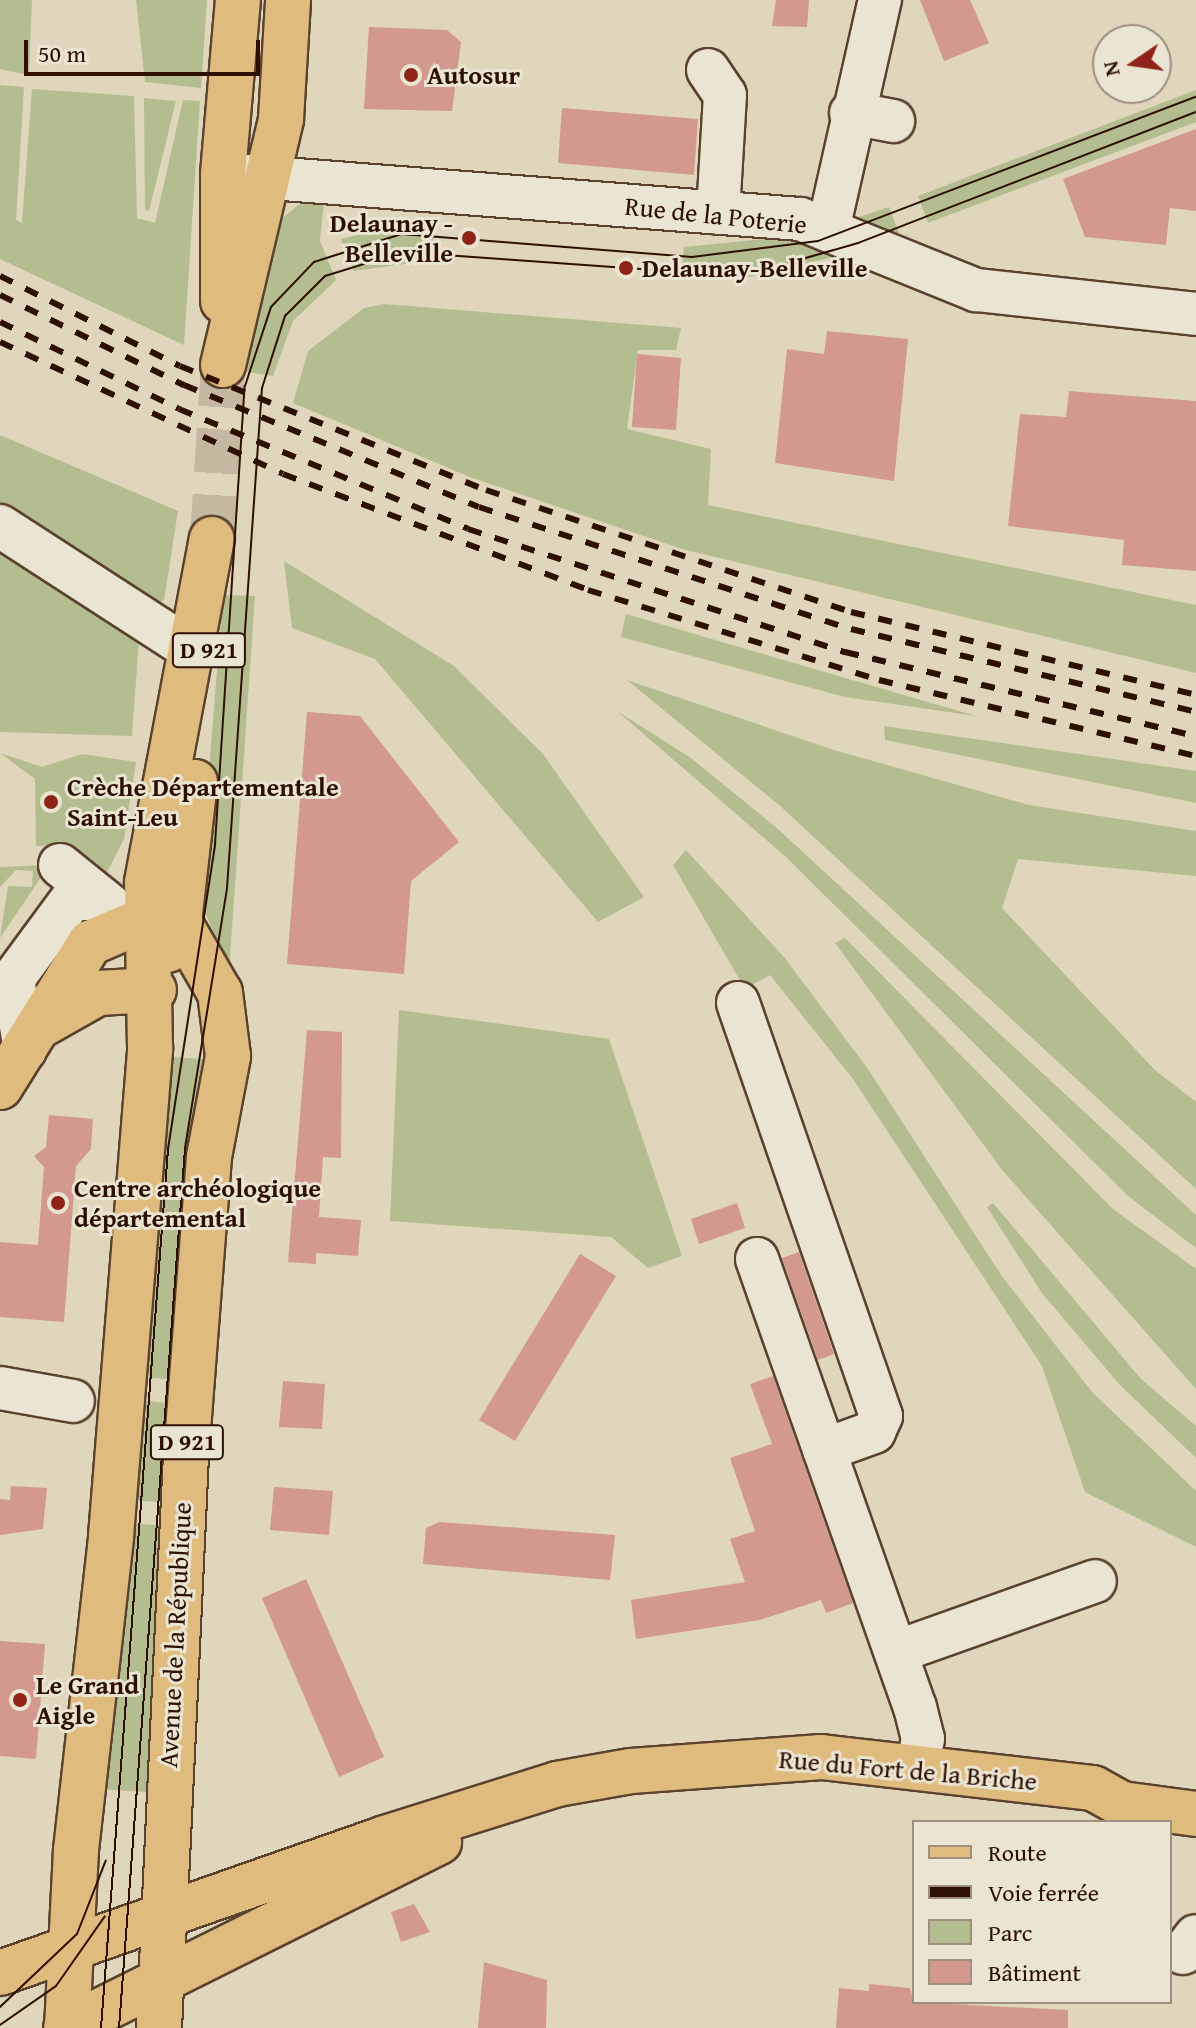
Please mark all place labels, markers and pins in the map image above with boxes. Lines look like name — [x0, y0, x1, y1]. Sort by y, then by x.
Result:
place label: Autosur — [427, 59, 520, 91]
marker: Autosur — [402, 66, 420, 84]
place label: Delaunay - Belleville — [330, 207, 453, 268]
marker: Delaunay - Belleville — [460, 229, 478, 247]
place label: Delaunay-Belleville — [642, 252, 867, 284]
marker: Delaunay-Belleville — [617, 259, 635, 277]
place label: Crèche Départementale Saint-Leu — [67, 771, 339, 832]
marker: Crèche Départementale Saint-Leu — [42, 793, 60, 811]
place label: Centre archéologique départemental — [74, 1172, 321, 1234]
marker: Centre archéologique départemental — [49, 1194, 67, 1212]
place label: Le Grand Aigle — [36, 1669, 139, 1730]
marker: Le Grand Aigle — [11, 1691, 29, 1709]

